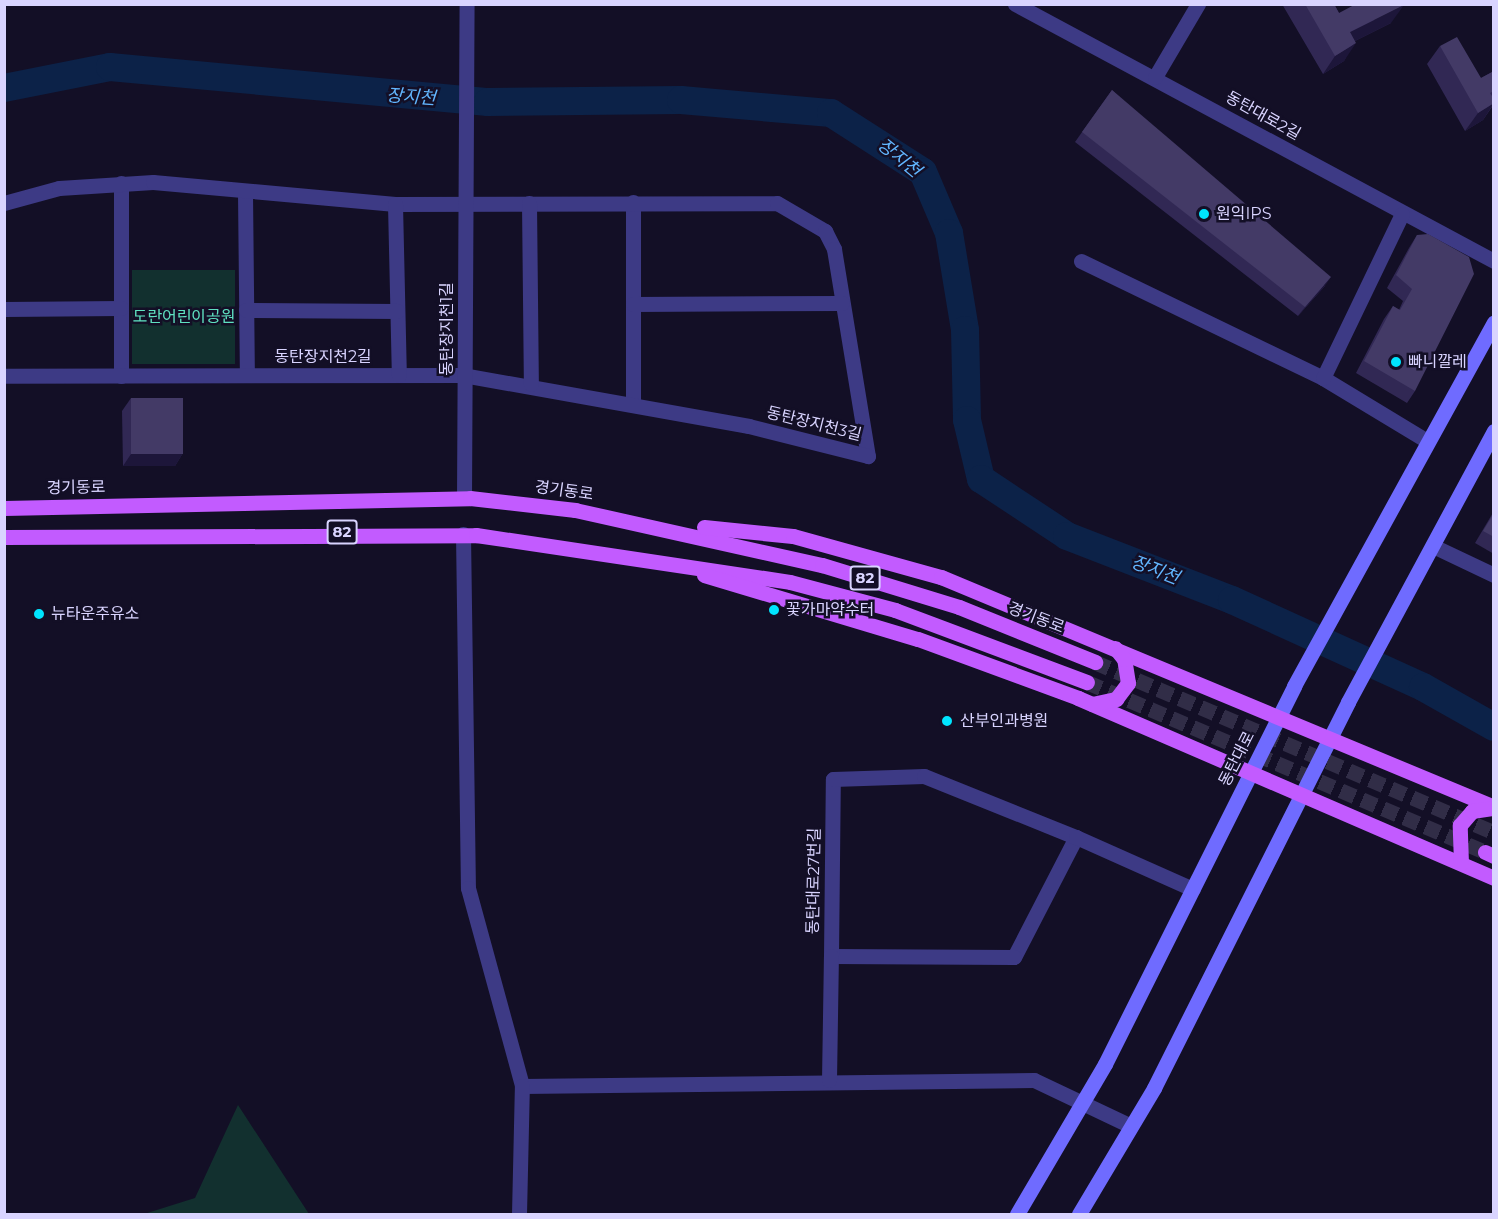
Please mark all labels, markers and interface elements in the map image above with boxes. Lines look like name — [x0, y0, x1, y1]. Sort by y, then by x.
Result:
water label: 장지천 — [385, 84, 437, 110]
street label: 동탄대로2길 — [1222, 88, 1304, 144]
water label: 장지천 — [873, 134, 925, 182]
place label: 원익IPS — [1216, 204, 1272, 224]
marker: 원익IPS — [1197, 207, 1211, 221]
street label: 동탄장지천1길 — [437, 282, 457, 376]
park label: 도란어린이공원 — [132, 307, 236, 327]
street label: 동탄장지천2길 — [274, 347, 372, 367]
place label: 빠니깔레 — [1408, 352, 1467, 372]
marker: 빠니깔레 — [1389, 355, 1403, 369]
street label: 동탄장지천3길 — [764, 403, 864, 445]
street label: 경기동로 — [534, 477, 594, 505]
street label: 경기동로 — [46, 478, 106, 498]
road number: 82 — [326, 520, 358, 544]
water label: 장지천 — [1128, 551, 1182, 589]
road number: 82 — [848, 566, 882, 590]
street label: 경기동로 — [1005, 598, 1067, 638]
place label: 꽃가마약수터 — [786, 600, 874, 620]
marker: 꽃가마약수터 — [767, 603, 781, 617]
place label: 뉴타운주유소 — [51, 604, 139, 624]
marker: 뉴타운주유소 — [32, 607, 46, 621]
place label: 산부인과병원 — [960, 711, 1048, 731]
marker: 산부인과병원 — [938, 712, 956, 730]
street label: 동탄대로 — [1215, 728, 1259, 790]
street label: 동탄대로27번길 — [803, 827, 825, 935]

